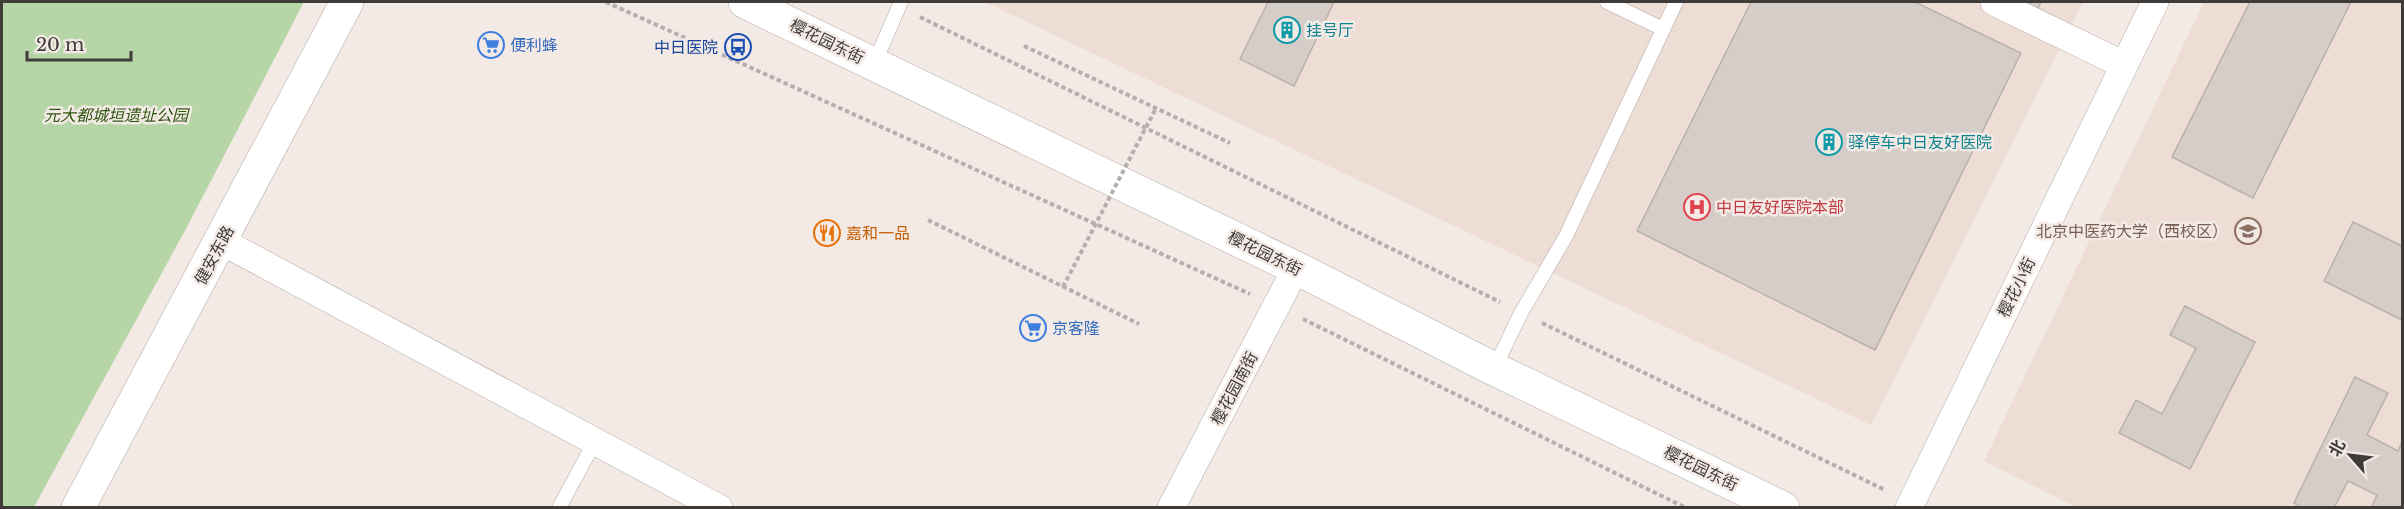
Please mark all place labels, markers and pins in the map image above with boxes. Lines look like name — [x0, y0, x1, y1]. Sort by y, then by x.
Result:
building icon: 挂号厅 — [1272, 15, 1302, 45]
place label: 挂号厅 — [1306, 20, 1354, 40]
supermarket icon: 便利蜂 — [476, 30, 506, 60]
bus stop icon: 中日医院 — [723, 32, 753, 62]
place label: 便利蜂 — [510, 35, 558, 55]
place label: 中日医院 — [654, 37, 718, 57]
building icon: 驿停车中日友好医院 — [1814, 127, 1844, 157]
place label: 驿停车中日友好医院 — [1848, 132, 1992, 152]
hospital icon: 中日友好医院本部 — [1682, 192, 1712, 222]
place label: 中日友好医院本部 — [1716, 197, 1844, 217]
school or university icon: 北京中医药大学（西校区） — [2233, 216, 2263, 246]
restaurant icon: 嘉和一品 — [812, 218, 842, 248]
place label: 北京中医药大学（西校区） — [2036, 221, 2228, 241]
place label: 嘉和一品 — [846, 223, 910, 243]
supermarket icon: 京客隆 — [1018, 313, 1048, 343]
place label: 京客隆 — [1052, 318, 1100, 338]

